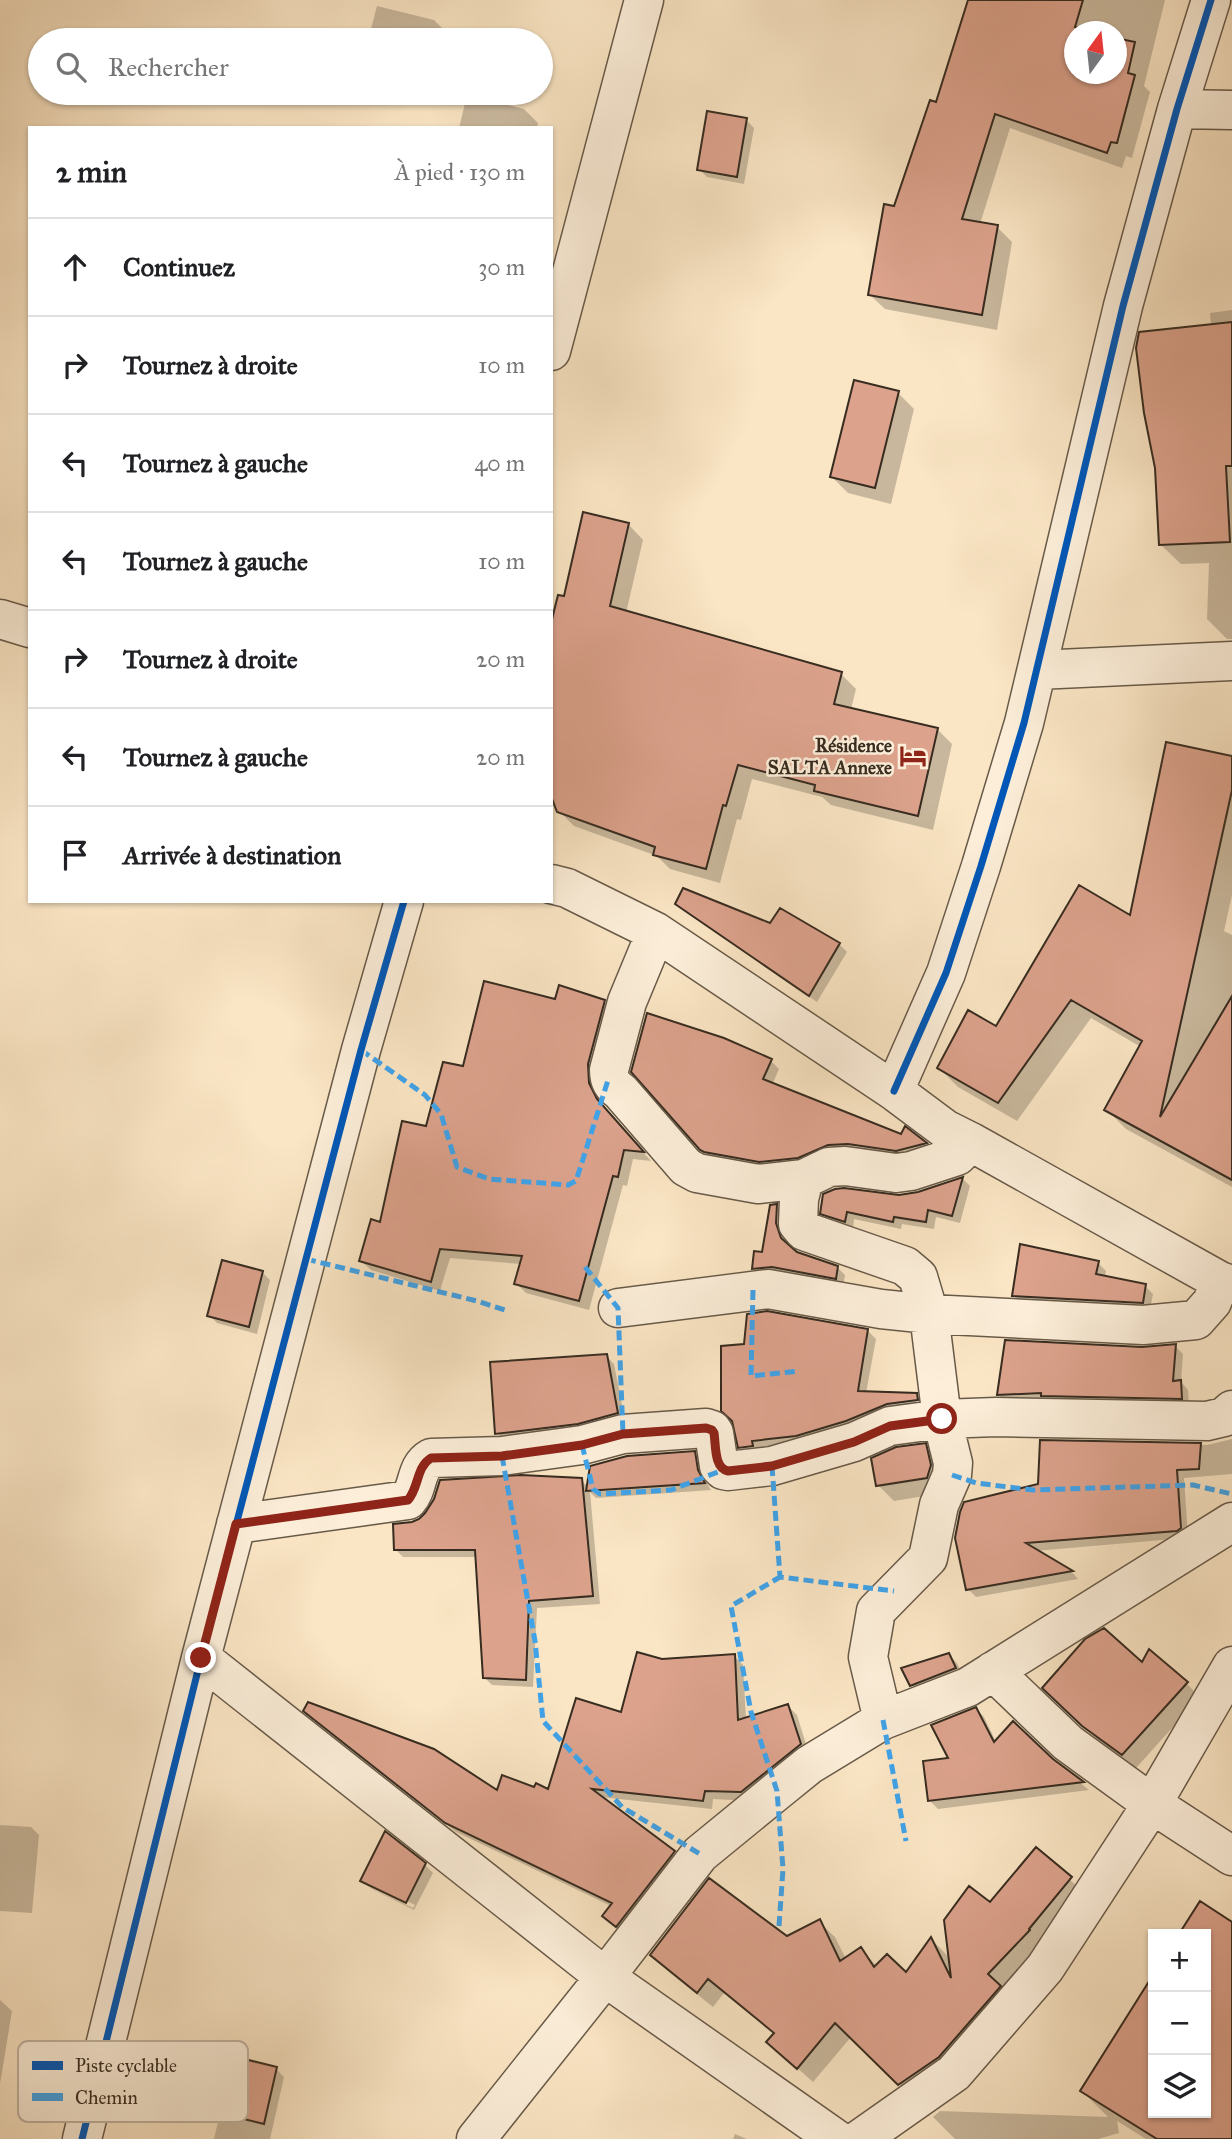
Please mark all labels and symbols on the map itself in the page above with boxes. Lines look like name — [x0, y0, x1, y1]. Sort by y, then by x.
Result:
north arrow — [1064, 21, 1127, 84]
place label: Résidence SALTA Annexe — [768, 734, 892, 779]
hotel icon: Résidence SALTA Annexe — [898, 741, 928, 771]
route start — [926, 1403, 957, 1434]
route end — [185, 1642, 216, 1673]
legend — [18, 2041, 248, 2122]
text: Piste cyclable — [75, 2054, 177, 2077]
text: Chemin — [75, 2086, 138, 2109]

